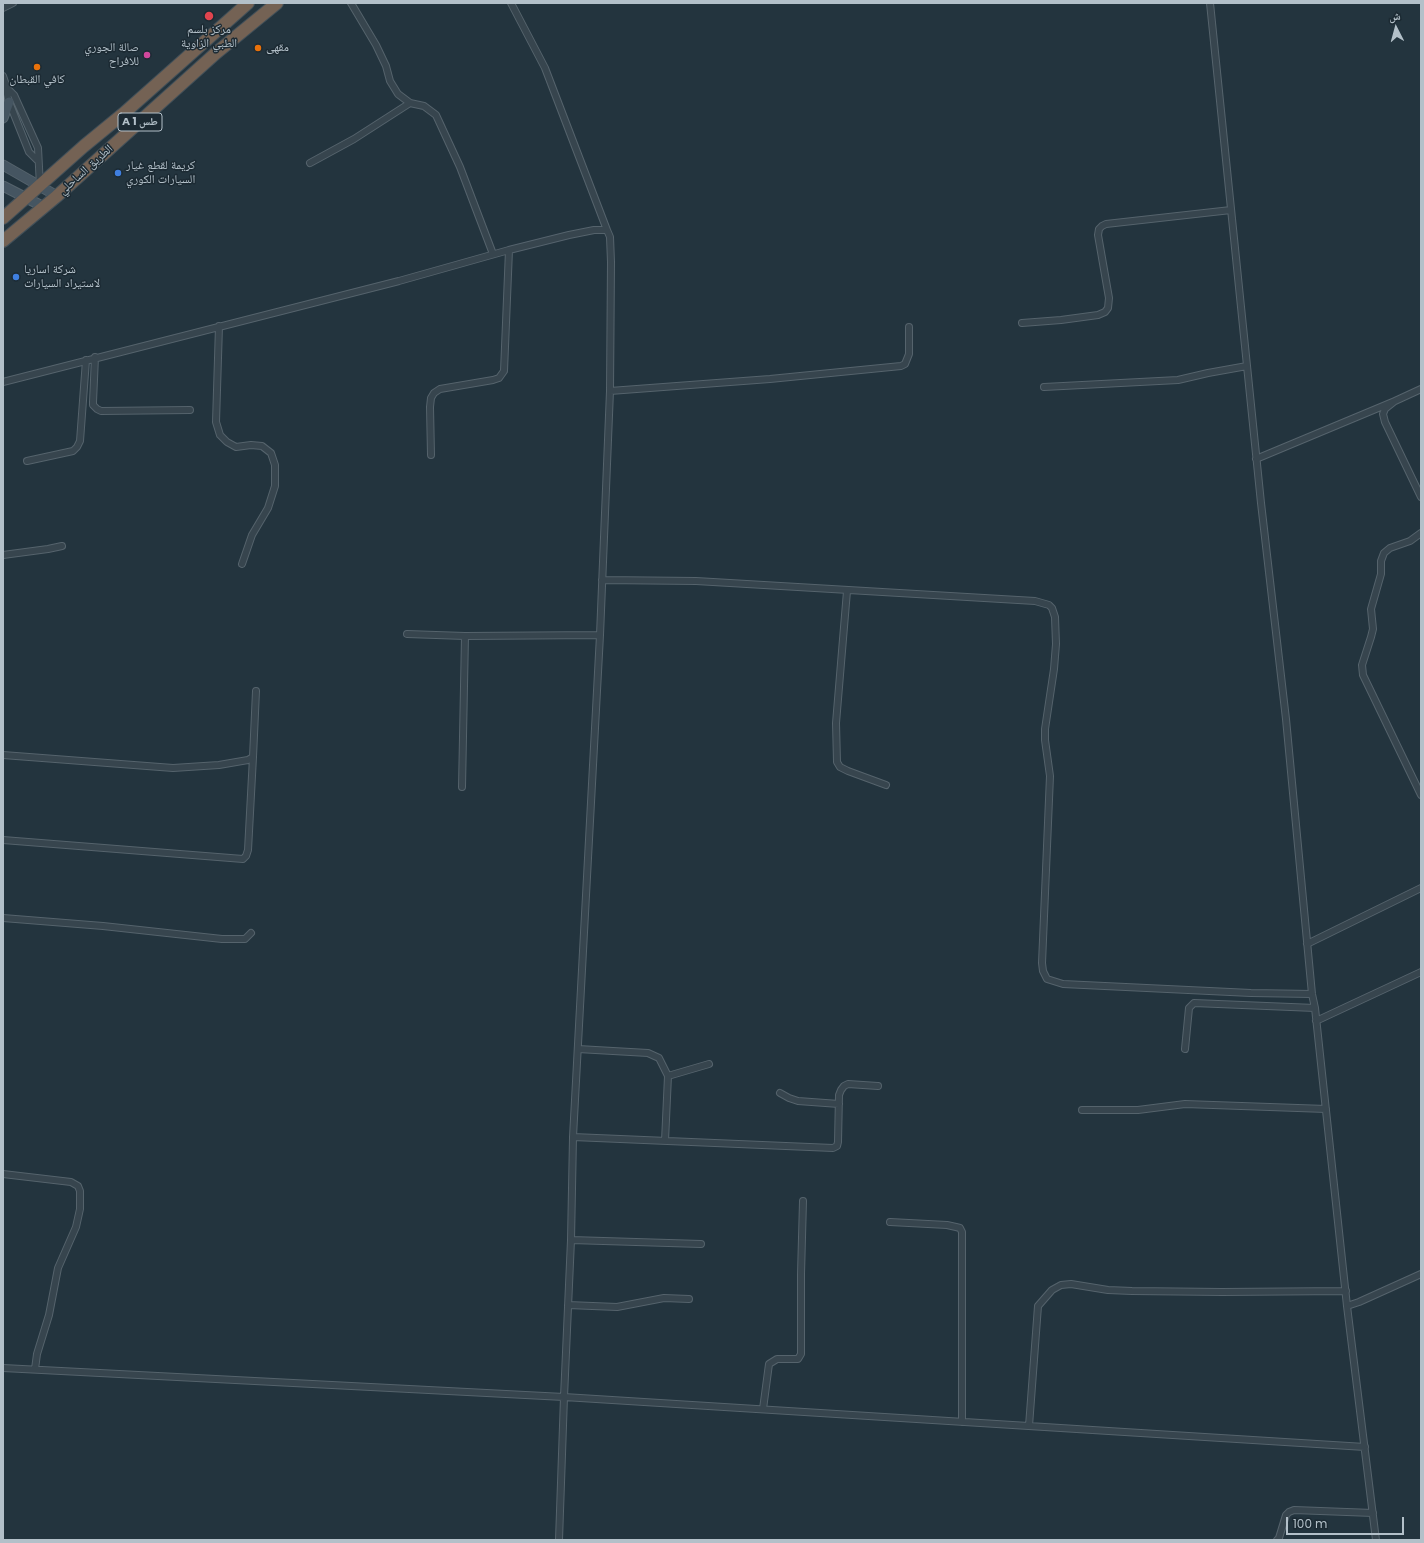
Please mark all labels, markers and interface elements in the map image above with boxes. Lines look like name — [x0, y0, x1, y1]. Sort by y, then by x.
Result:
north arrow — [1376, 8, 1416, 48]
text: ش — [1388, 8, 1401, 25]
marker: مركز بلسم الطبي الزاوية — [203, 10, 215, 22]
place label: مركز بلسم الطبي الزاوية — [181, 23, 237, 51]
place label: صالة الجوري للافراح — [84, 41, 139, 69]
place label: مقهى — [266, 41, 289, 55]
marker: مقهى — [253, 43, 263, 53]
marker: صالة الجوري للافراح — [142, 50, 152, 60]
marker: كافي القبطان — [32, 62, 42, 72]
place label: كافي القبطان — [9, 73, 65, 87]
road number: A 1 طس — [118, 113, 162, 131]
street label: الطريق الساحلي — [56, 142, 116, 198]
place label: كريمة لقطع غيار السيارات الكوري — [126, 159, 195, 187]
marker: كريمة لقطع غيار السيارات الكوري — [113, 168, 123, 178]
place label: شركة اساريا لاستيراد السيارات — [24, 263, 100, 291]
marker: شركة اساريا لاستيراد السيارات — [11, 272, 21, 282]
scale bar — [1288, 1509, 1406, 1535]
text: 100 m — [1293, 1515, 1327, 1532]

